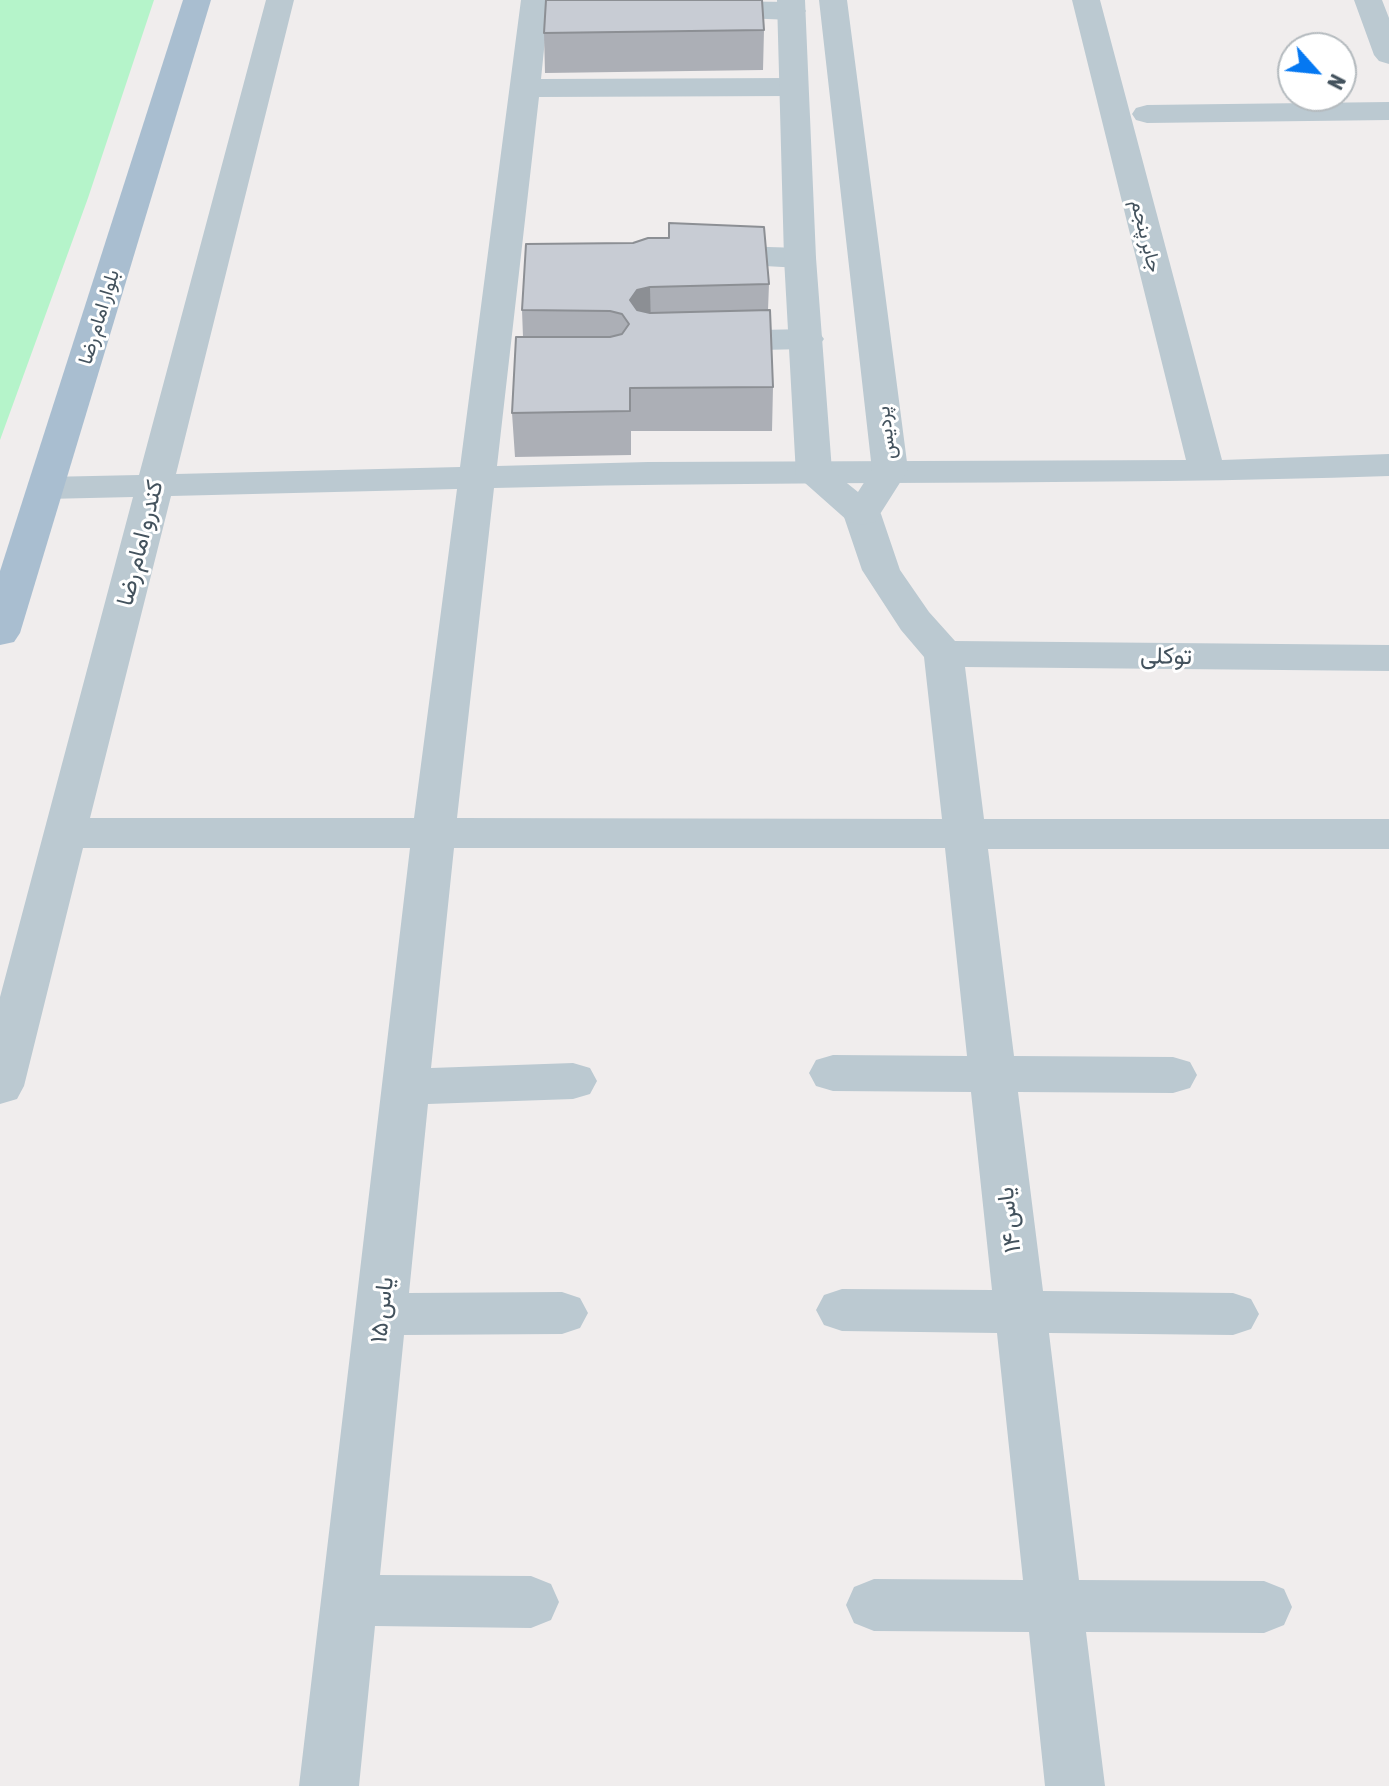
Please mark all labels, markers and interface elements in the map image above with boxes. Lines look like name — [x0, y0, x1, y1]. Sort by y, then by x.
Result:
north arrow — [1277, 32, 1357, 112]
text: N — [1322, 70, 1351, 94]
street label: جابر پنجم — [1125, 197, 1167, 275]
street label: بلوار امام رضا — [73, 267, 125, 367]
street label: پردیس — [871, 405, 901, 461]
street label: کندرو امام رضا — [111, 477, 169, 609]
street label: توکلی — [1140, 641, 1192, 671]
street label: یاس ۱۴ — [991, 1185, 1027, 1255]
street label: یاس ۱۵ — [364, 1275, 400, 1345]

